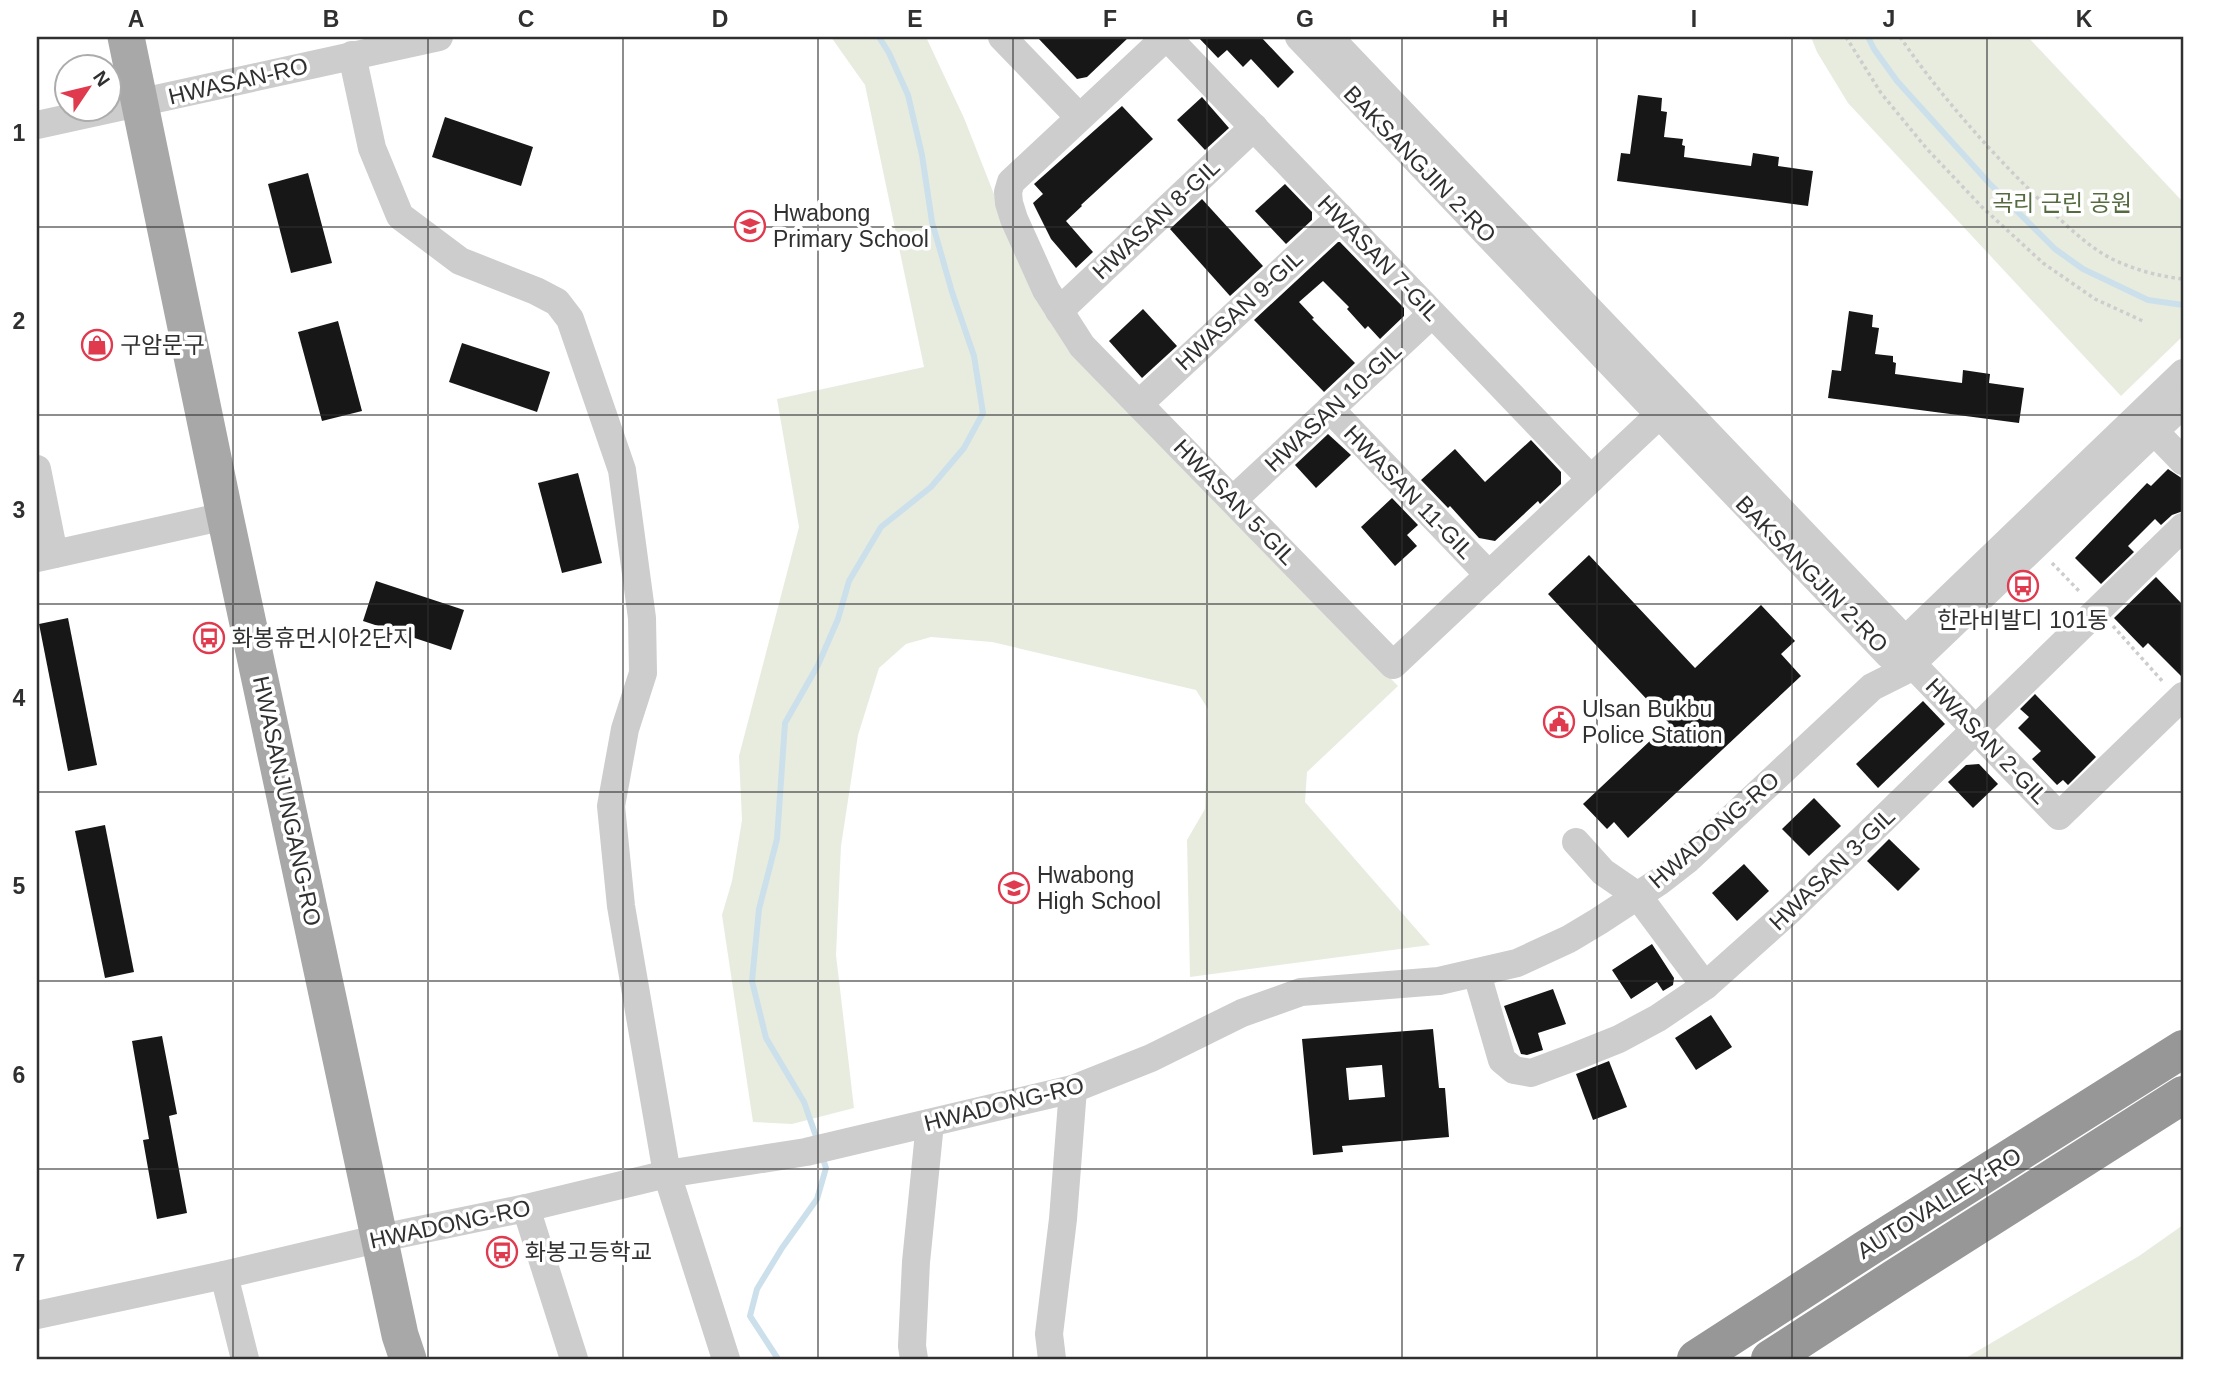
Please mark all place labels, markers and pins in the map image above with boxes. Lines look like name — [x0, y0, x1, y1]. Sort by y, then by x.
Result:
place label: Hwabong Primary School — [773, 200, 929, 252]
school or university icon: Hwabong Primary School — [733, 209, 767, 243]
shop icon: 구암문구 — [80, 328, 114, 362]
place label: 구암문구 — [120, 332, 205, 358]
bus stop icon: 한라비발디 101동 — [2006, 569, 2040, 603]
place label: 한라비발디 101동 — [1937, 607, 2109, 633]
bus stop icon: 화봉휴먼시아2단지 — [192, 621, 226, 655]
place label: 화봉휴먼시아2단지 — [232, 625, 414, 651]
place label: Ulsan Bukbu Police Station — [1582, 696, 1723, 748]
public building icon: Ulsan Bukbu Police Station — [1542, 705, 1576, 739]
place label: Hwabong High School — [1037, 862, 1161, 914]
school or university icon: Hwabong High School — [997, 871, 1031, 905]
bus stop icon: 화봉고등학교 — [485, 1235, 519, 1269]
place label: 화봉고등학교 — [525, 1239, 652, 1265]

